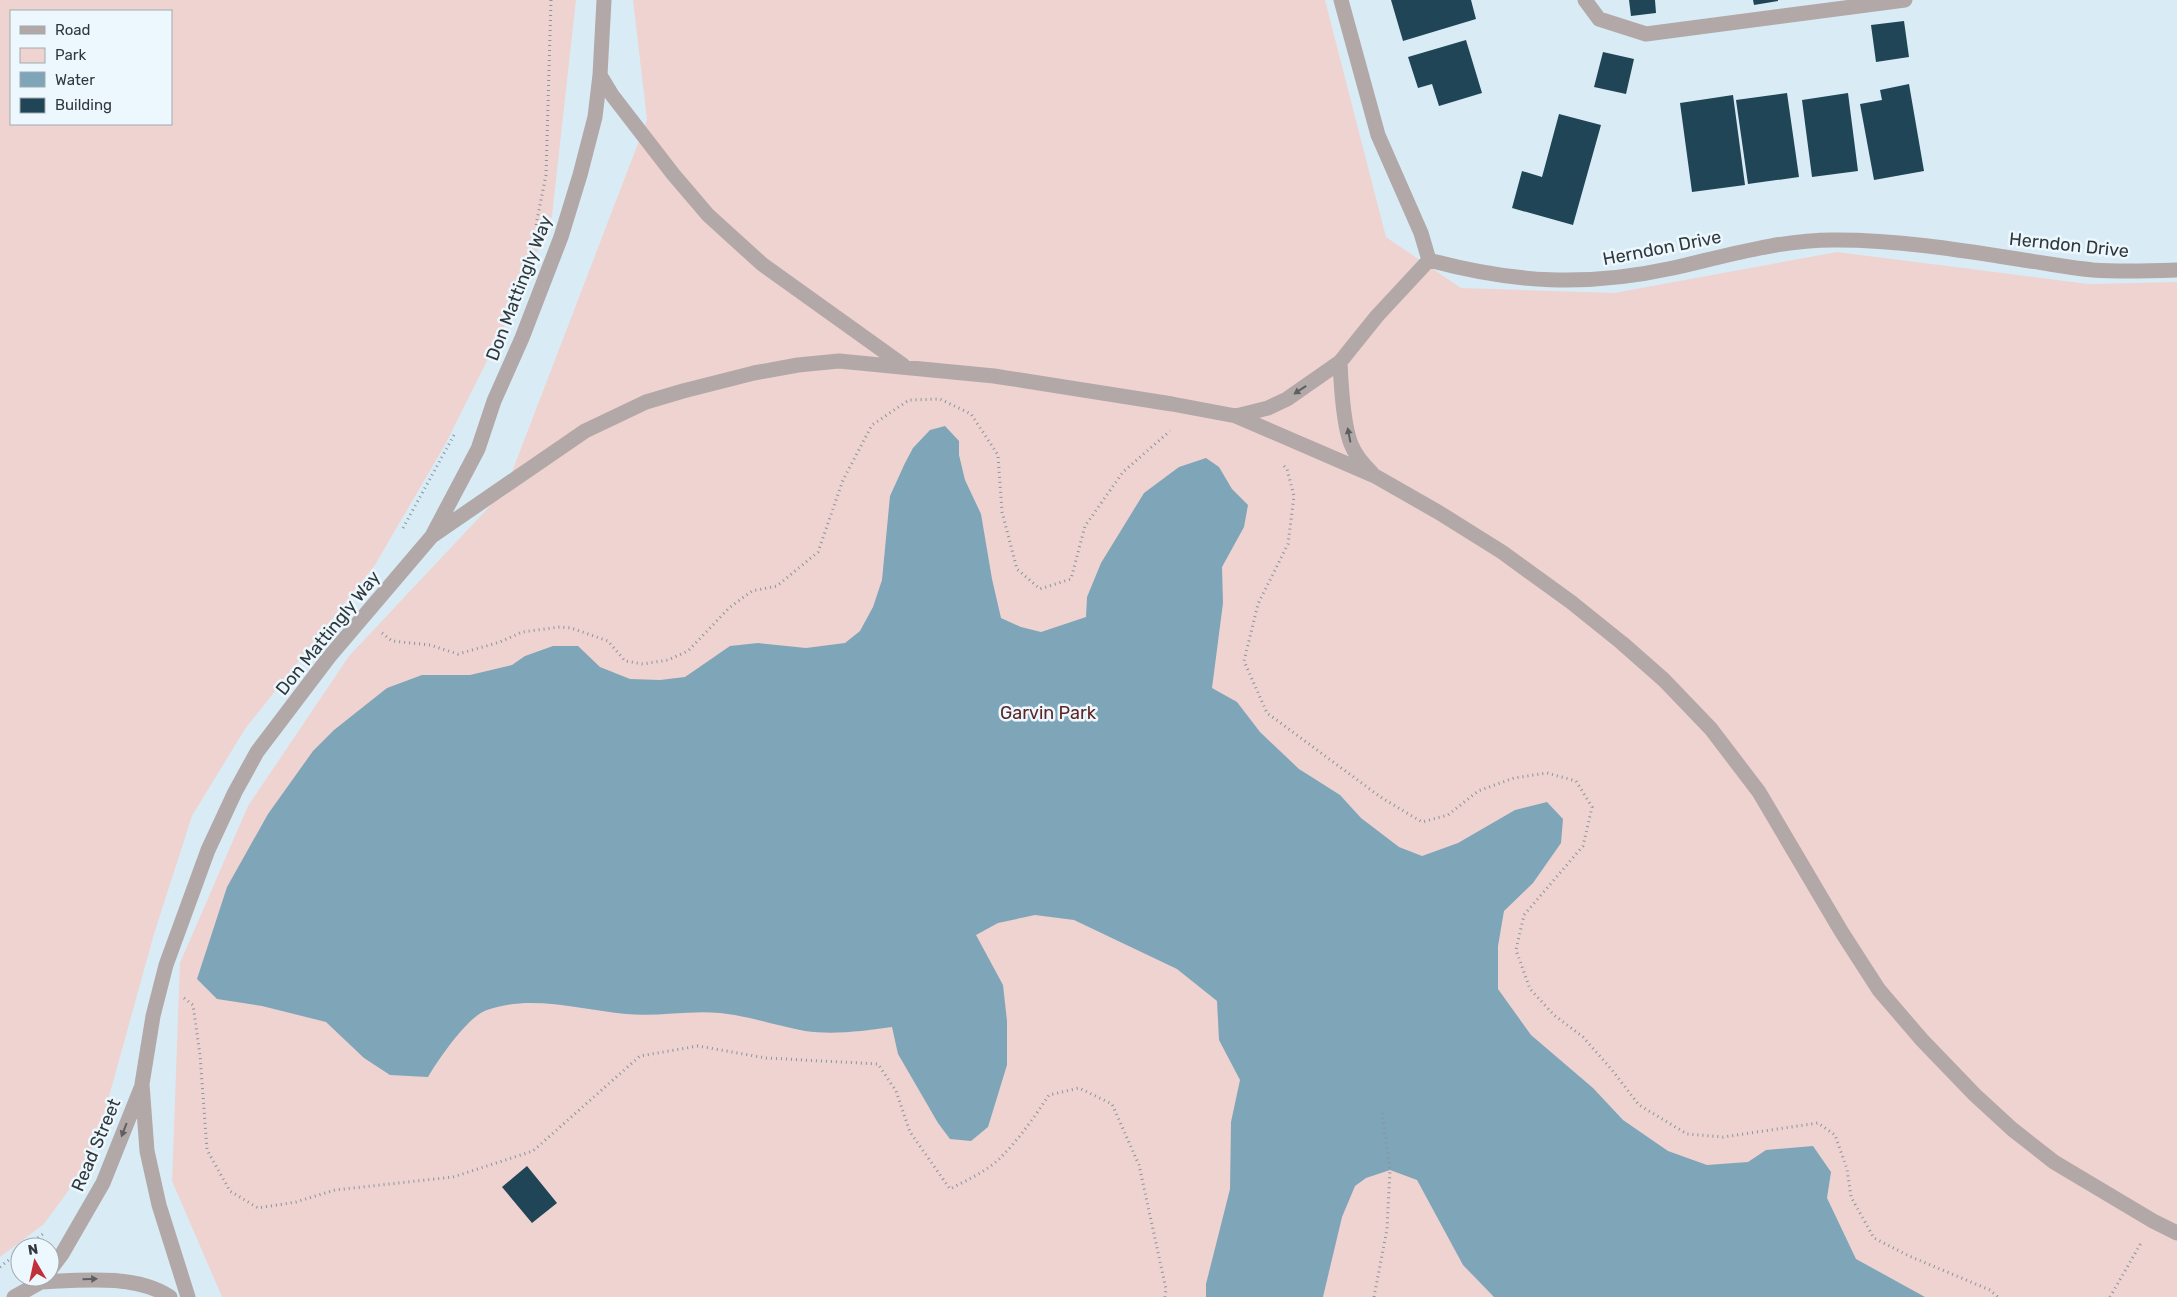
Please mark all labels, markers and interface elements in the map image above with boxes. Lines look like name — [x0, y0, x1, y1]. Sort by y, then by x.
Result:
legend — [10, 10, 172, 125]
text: Road — [55, 21, 91, 39]
text: Park — [55, 46, 86, 64]
text: Water — [55, 71, 95, 89]
text: Building — [55, 96, 112, 114]
street label: Don Mattingly Way — [481, 212, 557, 364]
street label: Herndon Drive — [1601, 226, 1723, 270]
street label: Herndon Drive — [2008, 228, 2130, 262]
one-way arrow — [1293, 385, 1306, 395]
one-way arrow — [1345, 427, 1353, 443]
street label: Don Mattingly Way — [271, 566, 385, 700]
park label: Garvin Park — [1000, 702, 1097, 724]
street label: Read Street — [67, 1095, 125, 1195]
one-way arrow — [120, 1123, 128, 1138]
north arrow — [10, 1237, 60, 1287]
text: N — [27, 1240, 39, 1259]
one-way arrow — [82, 1275, 98, 1283]

